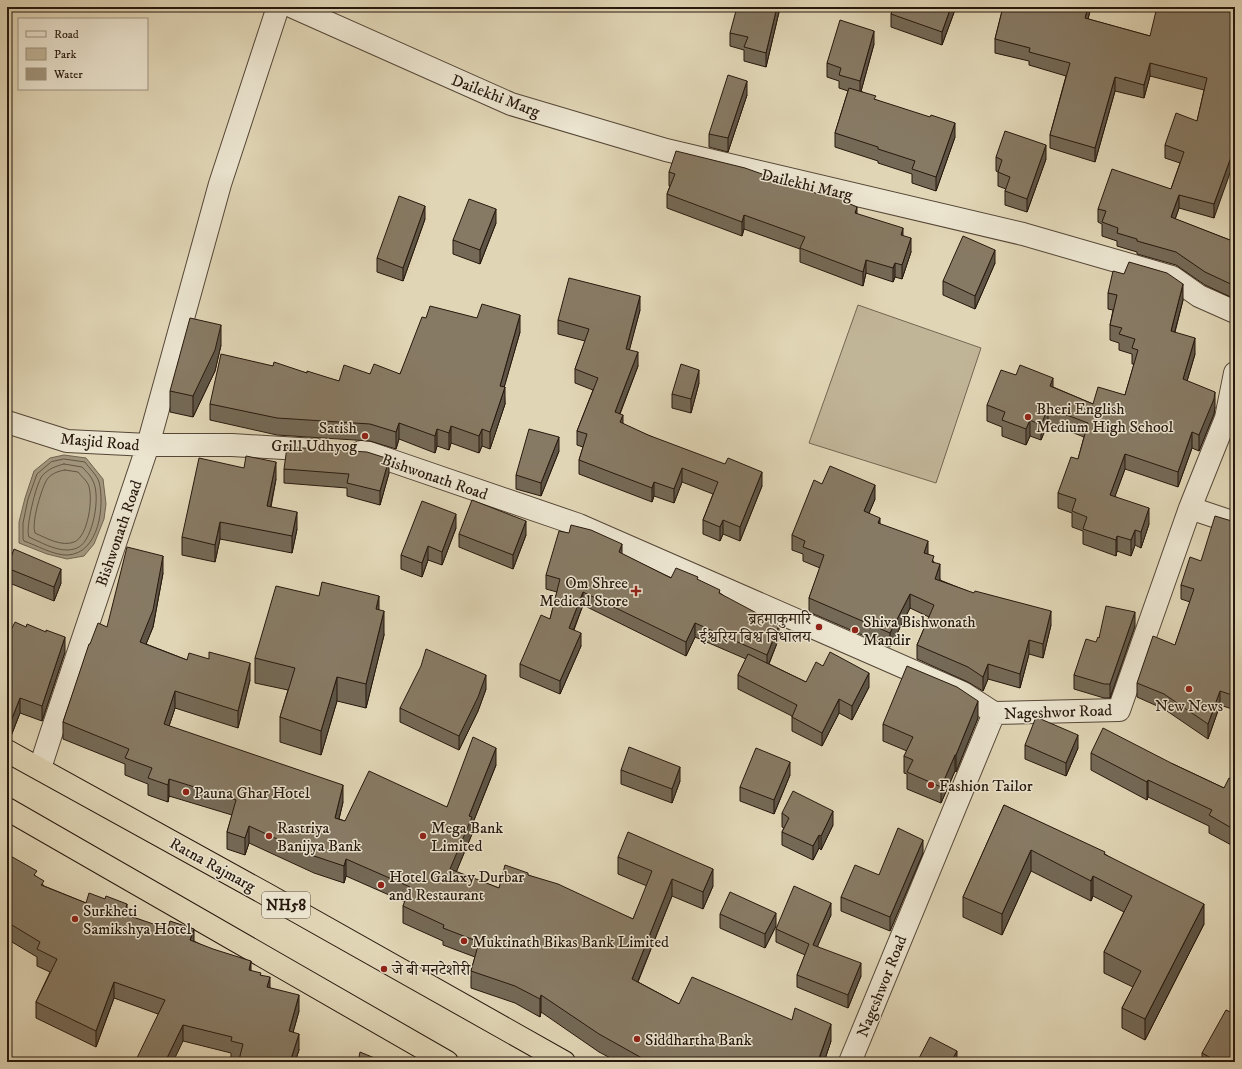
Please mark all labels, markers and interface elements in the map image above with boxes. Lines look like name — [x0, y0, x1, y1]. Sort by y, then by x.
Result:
legend — [18, 18, 148, 90]
text: Road — [54, 27, 79, 42]
text: Park — [54, 47, 76, 62]
text: Water — [53, 67, 83, 82]
street label: Dailekhi Marg — [449, 70, 543, 122]
street label: Dailekhi Marg — [759, 165, 855, 205]
place label: Bheri English Medium High School — [1036, 399, 1174, 437]
marker: Bheri English Medium High School — [1023, 412, 1033, 422]
place label: Satish Grill Udhyog — [271, 418, 358, 456]
street label: Masjid Road — [60, 429, 140, 455]
marker: Satish Grill Udhyog — [360, 431, 370, 441]
street label: Bishwonath Road — [379, 449, 490, 504]
street label: Bishwonath Road — [91, 478, 146, 589]
place label: Om Shree Medical Store — [539, 573, 628, 611]
marker: Om Shree Medical Store — [631, 586, 641, 596]
place label: ब्रहमाकुमारि ईश्वरिय बिश्व बिधालय — [698, 609, 812, 647]
place label: Shiva Bishwonath Mandir — [863, 612, 976, 650]
marker: ब्रहमाकुमारि ईश्वरिय बिश्व बिधालय — [814, 622, 824, 632]
marker: Shiva Bishwonath Mandir — [850, 625, 860, 635]
marker: New News — [1184, 684, 1194, 694]
place label: New News — [1155, 696, 1223, 716]
street label: Nageshwor Road — [1004, 700, 1112, 724]
place label: Fashion Tailor — [939, 776, 1033, 796]
marker: Fashion Tailor — [926, 780, 936, 790]
place label: Pauna Ghar Hotel — [194, 783, 310, 803]
marker: Pauna Ghar Hotel — [181, 787, 191, 797]
place label: Rastriya Banijya Bank — [277, 818, 361, 856]
place label: Mega Bank Limited — [431, 818, 503, 856]
marker: Rastriya Banijya Bank — [264, 831, 274, 841]
marker: Mega Bank Limited — [418, 831, 428, 841]
street label: Ratna Rajmarg — [166, 833, 259, 897]
place label: Hotel Galaxy Durbar and Restaurant — [389, 867, 524, 905]
marker: Hotel Galaxy Durbar and Restaurant — [376, 880, 386, 890]
road number: NH58 — [262, 892, 310, 918]
place label: Surkheti Samikshya Hotel — [83, 901, 191, 939]
marker: Surkheti Samikshya Hotel — [70, 914, 80, 924]
place label: Muktinath Bikas Bank Limited — [472, 932, 669, 952]
street label: Nageshwor Road — [852, 933, 911, 1040]
marker: Muktinath Bikas Bank Limited — [459, 936, 469, 946]
place label: जे बी मनटेशोरी — [391, 960, 471, 980]
marker: जे बी मनटेशोरी — [379, 964, 389, 974]
place label: Siddhartha Bank — [645, 1030, 752, 1050]
marker: Siddhartha Bank — [632, 1034, 642, 1044]

